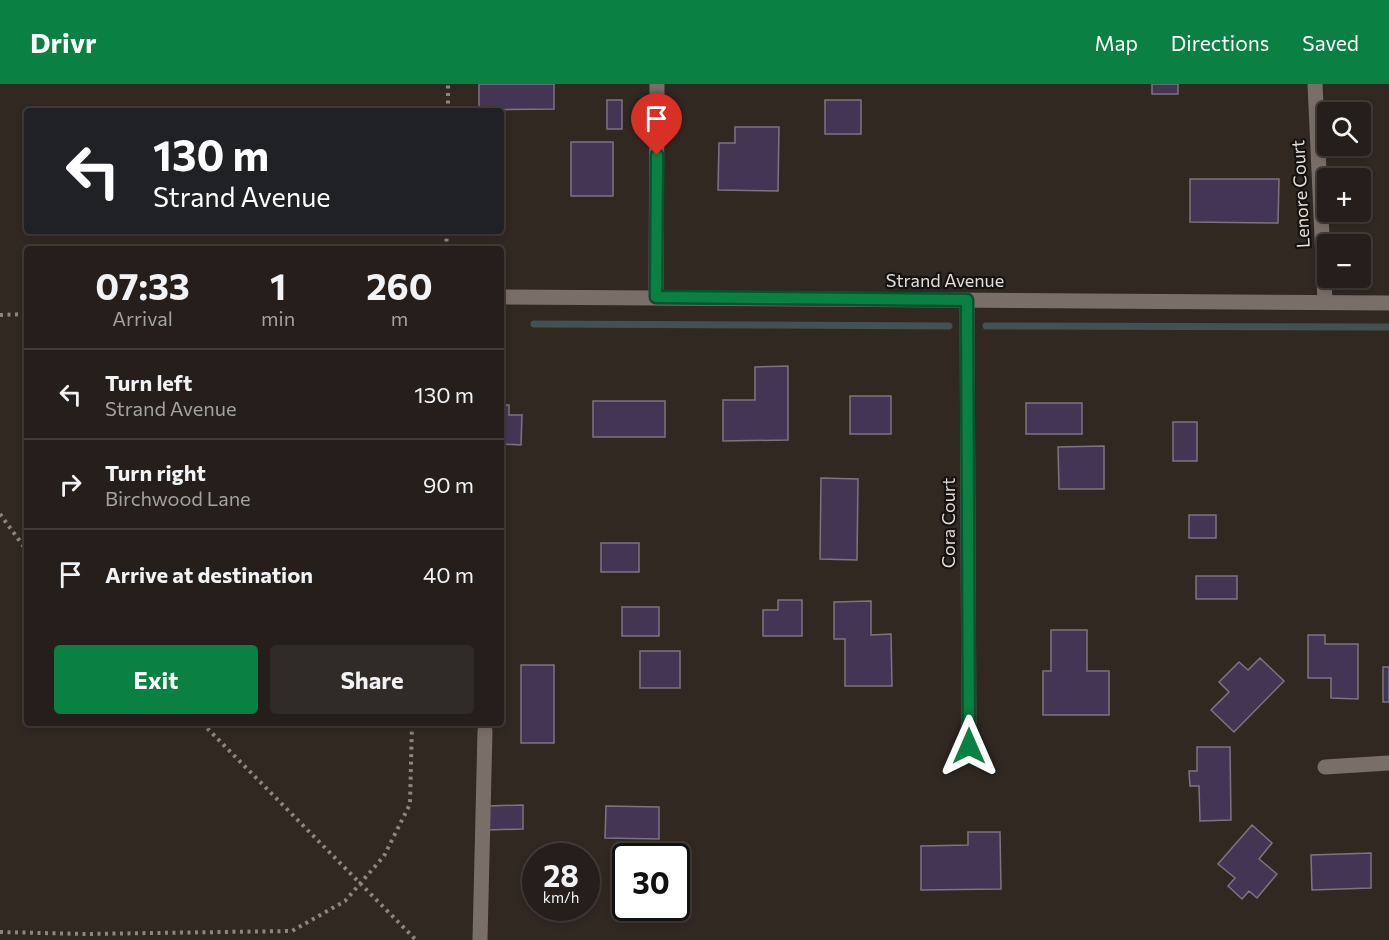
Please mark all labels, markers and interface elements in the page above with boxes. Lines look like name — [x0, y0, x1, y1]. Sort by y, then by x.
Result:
text: Drivr — [30, 25, 97, 59]
text: Map — [1095, 30, 1138, 55]
text: Directions — [1171, 30, 1269, 55]
text: Saved — [1302, 30, 1359, 55]
pin — [631, 93, 682, 155]
icon: arrive — [640, 102, 673, 135]
map controls — [1317, 102, 1371, 288]
button: search — [1317, 102, 1371, 156]
text: 130 m — [153, 128, 269, 180]
icon: left — [54, 132, 132, 210]
street label: Lenore Court — [1286, 139, 1314, 249]
button: + — [1317, 168, 1371, 222]
text: Strand Avenue — [153, 180, 331, 213]
button: − — [1317, 234, 1371, 288]
text: 07:33 — [95, 263, 190, 307]
text: 1 — [270, 263, 286, 307]
text: 260 — [366, 263, 433, 307]
street label: Strand Avenue — [886, 269, 1004, 291]
text: Arrival — [112, 306, 173, 330]
text: min — [261, 306, 295, 330]
text: m — [391, 306, 408, 330]
text: Turn left — [105, 369, 192, 396]
icon: left — [54, 378, 87, 411]
text: 130 m — [414, 381, 474, 408]
text: Strand Avenue — [105, 396, 237, 420]
text: Turn right — [105, 459, 206, 486]
icon: right — [54, 468, 87, 501]
text: 90 m — [423, 471, 474, 498]
street label: Cora Court — [937, 478, 959, 568]
text: Birchwood Lane — [105, 486, 251, 510]
icon: arrive — [54, 558, 87, 591]
text: Arrive at destination — [105, 561, 313, 588]
text: 40 m — [423, 561, 474, 588]
button: Exit — [54, 645, 258, 714]
button: Share — [270, 645, 474, 714]
position arrow — [937, 714, 1001, 778]
speed limit sign: 30 — [612, 843, 690, 921]
text: 28 — [543, 856, 579, 893]
text: km/h — [543, 888, 579, 906]

